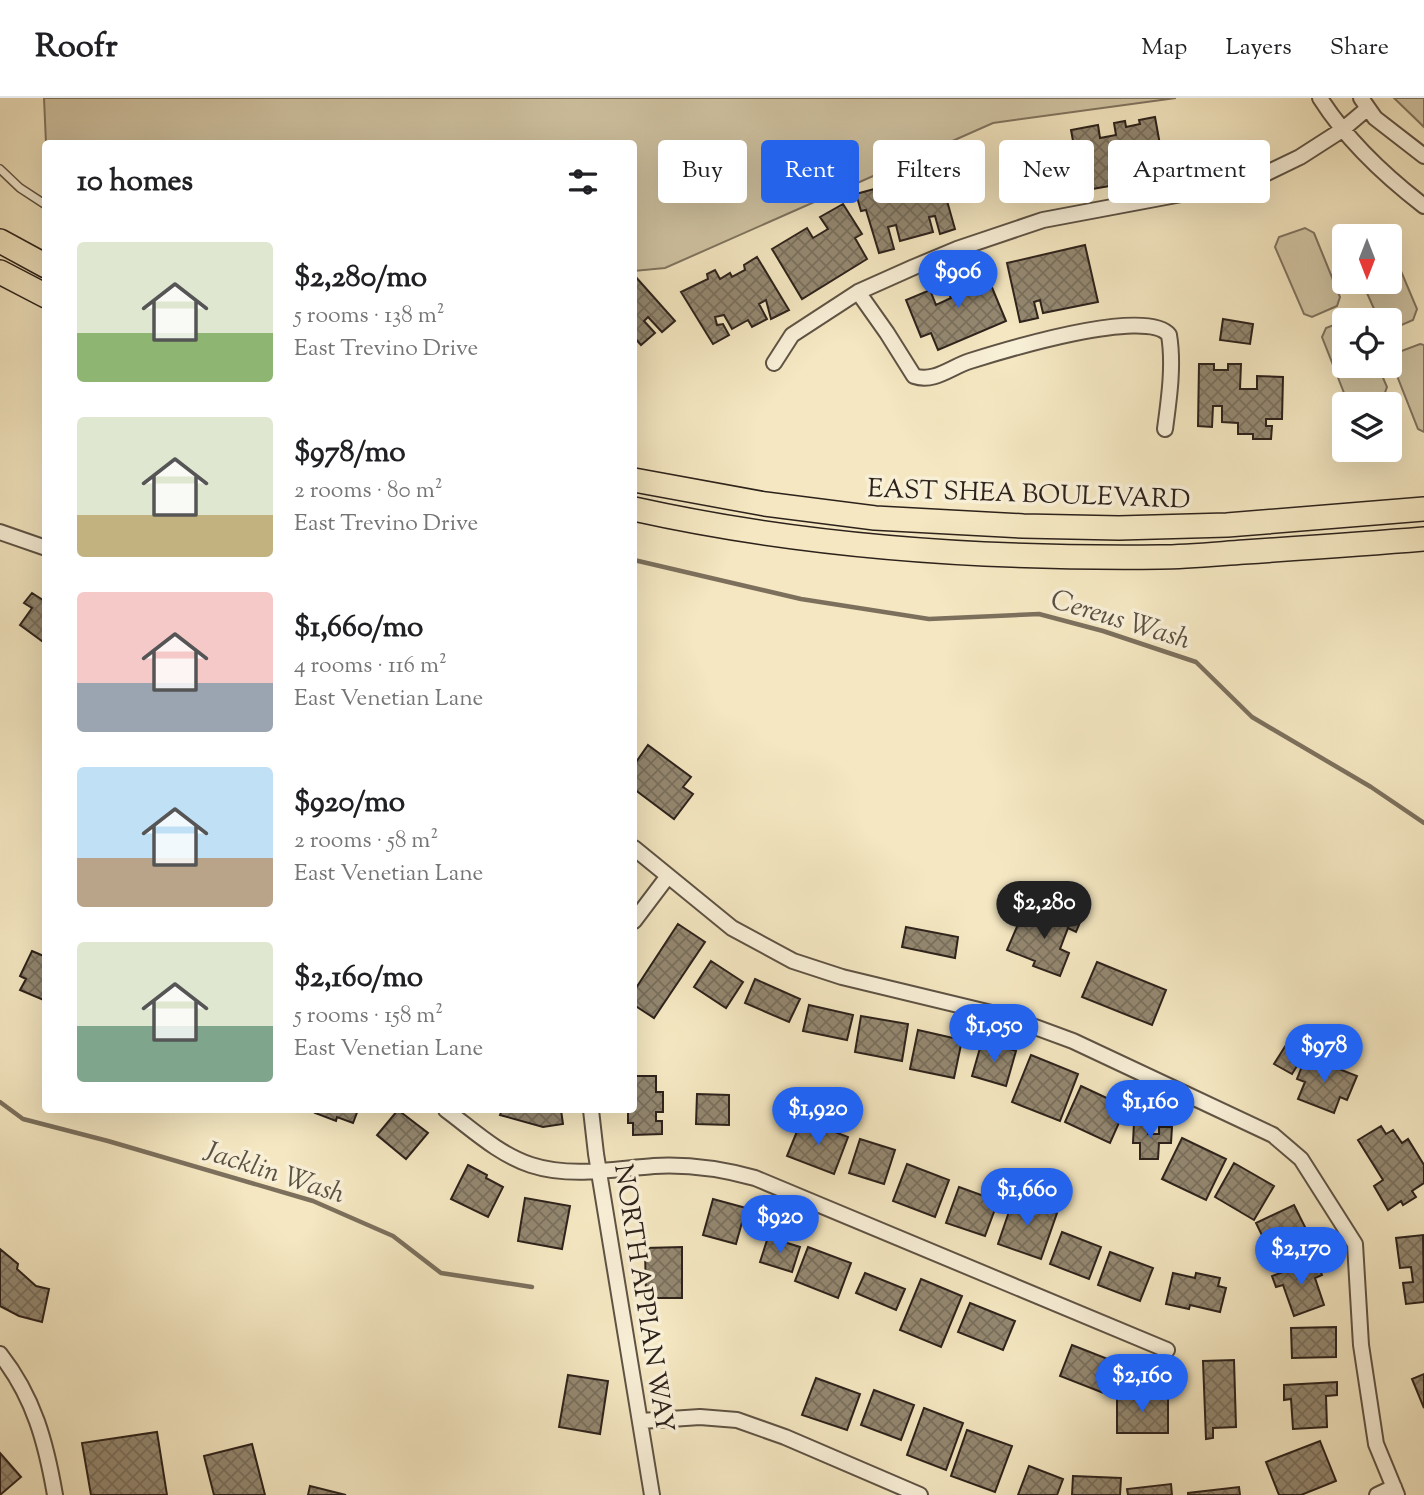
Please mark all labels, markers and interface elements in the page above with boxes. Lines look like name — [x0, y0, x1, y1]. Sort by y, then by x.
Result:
text: Roofr — [35, 24, 118, 72]
text: Map — [1141, 31, 1187, 65]
text: Layers — [1225, 31, 1292, 65]
text: Share — [1330, 31, 1389, 65]
chip: Buy — [658, 140, 747, 203]
chip: Rent — [761, 140, 859, 203]
chip: Filters — [873, 140, 985, 203]
chip: New — [999, 140, 1094, 203]
chip: Apartment — [1108, 140, 1270, 203]
text: 10 homes — [77, 161, 193, 204]
icon: filters — [564, 163, 602, 201]
north arrow — [1332, 224, 1402, 294]
map controls — [1332, 224, 1402, 462]
pin: $906 — [917, 250, 999, 310]
text: $906 — [934, 256, 982, 289]
text: $2,280/mo — [294, 257, 427, 300]
icon: home — [133, 270, 217, 354]
text: 5 rooms · 138 m² — [294, 300, 445, 333]
button: locate — [1332, 308, 1402, 378]
text: East Trevino Drive — [294, 333, 478, 366]
button: layers — [1332, 392, 1402, 462]
text: $978/mo — [294, 432, 406, 475]
icon: home — [133, 445, 217, 529]
street label: EAST SHEA BOULEVARD — [867, 471, 1191, 520]
text: 2 rooms · 80 m² — [294, 475, 442, 508]
text: East Trevino Drive — [294, 508, 478, 541]
water label: Cereus Wash — [1045, 581, 1195, 661]
text: $1,660/mo — [294, 607, 424, 650]
icon: home — [133, 620, 217, 704]
text: 4 rooms · 116 m² — [294, 650, 447, 683]
text: East Venetian Lane — [294, 683, 483, 716]
text: $920/mo — [294, 782, 405, 825]
icon: home — [133, 795, 217, 879]
text: 2 rooms · 58 m² — [294, 825, 438, 858]
text: East Venetian Lane — [294, 858, 483, 891]
pin: $2,280 — [987, 882, 1101, 941]
text: $2,280 — [1012, 887, 1076, 920]
text: $2,160/mo — [294, 957, 423, 1000]
icon: home — [133, 970, 217, 1054]
text: 5 rooms · 158 m² — [294, 1000, 443, 1033]
pin: $1,050 — [937, 1004, 1051, 1064]
text: $1,050 — [965, 1010, 1023, 1043]
pin: $978 — [1283, 1024, 1365, 1084]
text: $978 — [1301, 1030, 1347, 1063]
text: East Venetian Lane — [294, 1033, 483, 1066]
pin: $1,160 — [1093, 1080, 1207, 1140]
text: $1,160 — [1121, 1086, 1179, 1119]
pin: $1,920 — [761, 1088, 875, 1147]
text: $1,920 — [788, 1093, 848, 1126]
water label: Jacklin Wash — [198, 1132, 350, 1216]
street label: NORTH APPIAN WAY — [603, 1162, 682, 1435]
pin: $1,660 — [970, 1168, 1084, 1228]
text: $1,660 — [997, 1174, 1057, 1207]
pin: $920 — [739, 1196, 821, 1255]
text: $920 — [757, 1201, 803, 1234]
pin: $2,170 — [1244, 1228, 1358, 1287]
text: $2,170 — [1271, 1233, 1331, 1266]
pin: $2,160 — [1085, 1354, 1199, 1414]
text: $2,160 — [1112, 1360, 1172, 1393]

